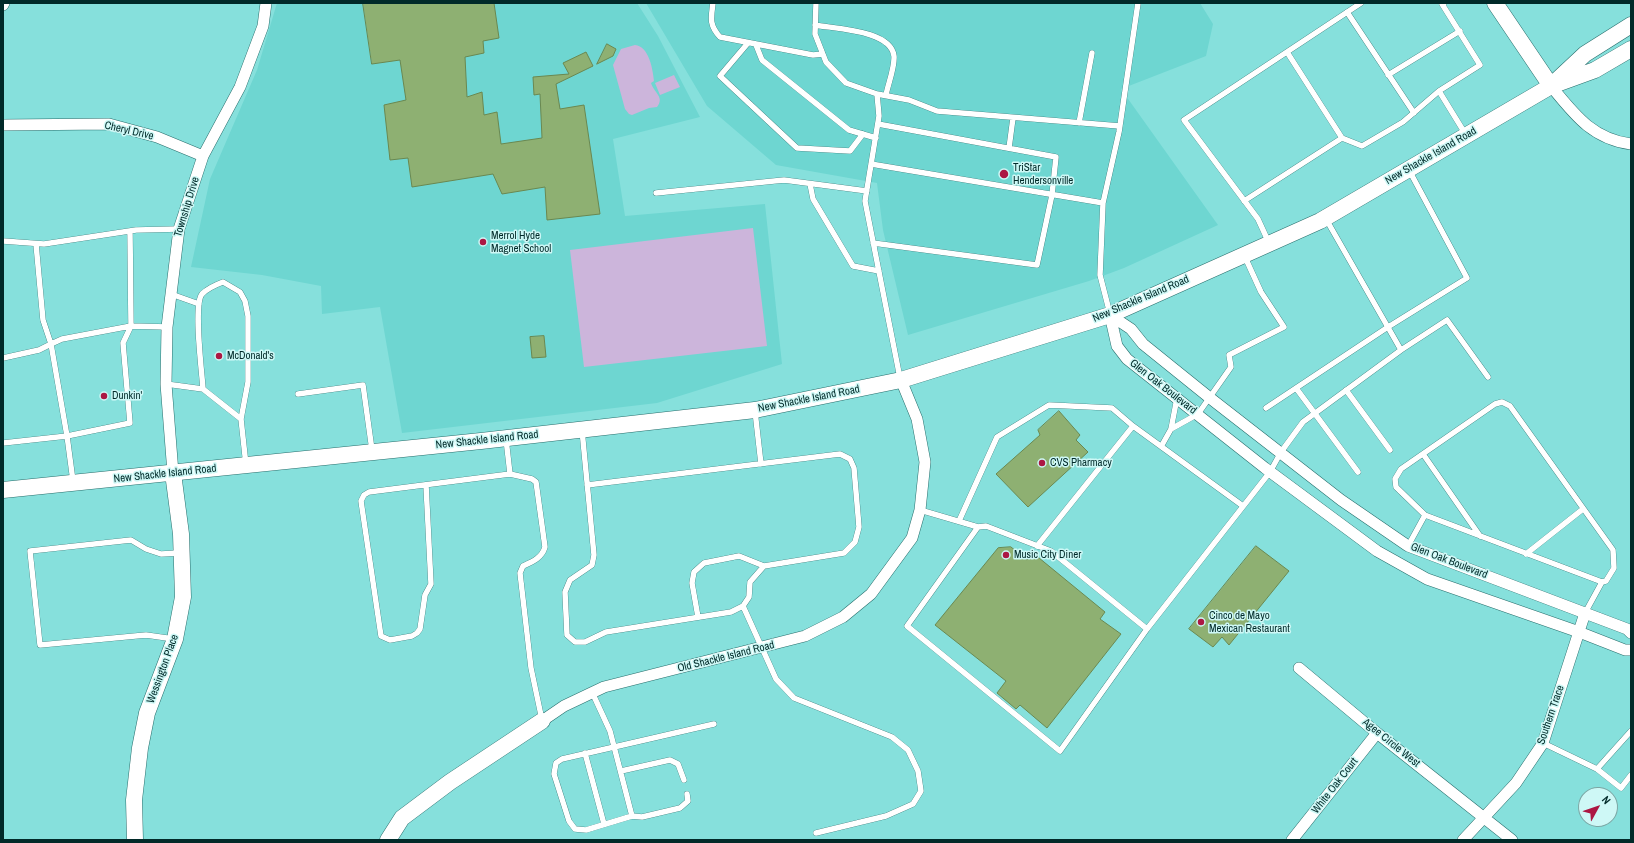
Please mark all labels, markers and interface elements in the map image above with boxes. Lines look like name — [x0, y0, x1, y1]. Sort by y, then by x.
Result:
street label: Cheryl Drive — [103, 119, 155, 143]
street label: New Shackle Island Road — [1383, 124, 1479, 188]
place label: TriStar Hendersonville — [1013, 161, 1073, 187]
marker: TriStar Hendersonville — [998, 168, 1010, 180]
street label: Township Drive — [172, 175, 202, 239]
place label: Merrol Hyde Magnet School — [491, 229, 551, 255]
marker: Merrol Hyde Magnet School — [478, 237, 488, 247]
street label: New Shackle Island Road — [1091, 273, 1191, 325]
place label: McDonald's — [227, 349, 274, 363]
marker: McDonald's — [214, 351, 224, 361]
street label: Glen Oak Boulevard — [1127, 357, 1199, 417]
street label: New Shackle Island Road — [757, 383, 861, 415]
place label: Dunkin' — [112, 389, 142, 403]
marker: Dunkin' — [99, 391, 109, 401]
street label: New Shackle Island Road — [435, 428, 539, 452]
place label: CVS Pharmacy — [1050, 456, 1112, 470]
marker: CVS Pharmacy — [1037, 458, 1047, 468]
street label: New Shackle Island Road — [113, 462, 217, 486]
street label: Glen Oak Boulevard — [1409, 540, 1489, 582]
place label: Music City Diner — [1014, 548, 1081, 562]
marker: Music City Diner — [1001, 550, 1011, 560]
place label: Cinco de Mayo Mexican Restaurant — [1209, 609, 1290, 635]
marker: Cinco de Mayo Mexican Restaurant — [1196, 617, 1206, 627]
street label: Wessington Place — [144, 633, 182, 705]
street label: Old Shackle Island Road — [676, 639, 776, 675]
street label: Southern Trace — [1535, 684, 1567, 746]
street label: Agee Circle West — [1360, 716, 1422, 770]
street label: White Oak Court — [1309, 755, 1361, 817]
north arrow — [1578, 787, 1618, 827]
text: N — [1599, 793, 1614, 807]

